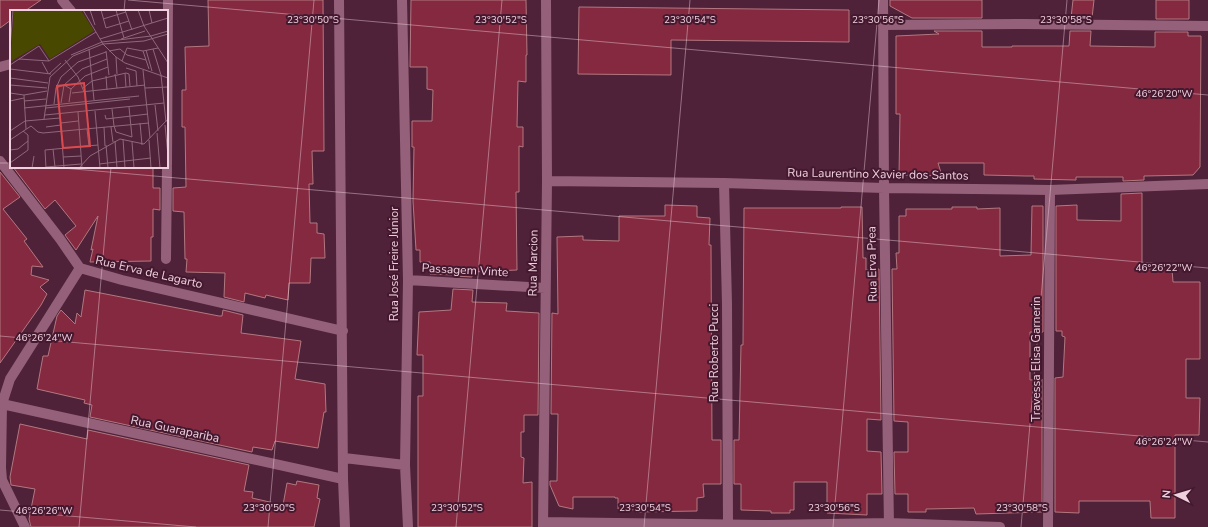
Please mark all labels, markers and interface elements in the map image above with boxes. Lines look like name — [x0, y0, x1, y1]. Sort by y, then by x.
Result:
inset map — [10, 10, 168, 168]
text: 23°30'50"S — [287, 13, 339, 27]
text: 23°30'52"S — [475, 13, 527, 27]
text: 23°30'54"S — [664, 13, 716, 27]
text: 23°30'56"S — [852, 13, 904, 27]
text: 23°30'58"S — [1040, 13, 1092, 27]
text: 46°26'20"W — [1136, 87, 1192, 101]
street label: Rua Laurentino Xavier dos Santos — [787, 164, 969, 184]
street label: Rua José Freire Júnior — [386, 206, 402, 321]
street label: Rua Erva Prea — [863, 226, 881, 302]
street label: Rua Marcion — [524, 229, 542, 297]
street label: Rua Erva de Lagarto — [94, 252, 204, 292]
street label: Passagem Vinte — [421, 260, 509, 280]
text: 46°26'22"W — [1136, 261, 1192, 275]
street label: Travessa Elisa Garnerin — [1028, 296, 1044, 422]
street label: Rua Roberto Pucci — [706, 304, 722, 402]
text: 46°26'24"W — [16, 331, 72, 345]
street label: Rua Guarapariba — [129, 412, 221, 446]
text: 46°26'24"W — [1136, 435, 1192, 449]
north arrow — [1156, 475, 1196, 515]
text: N — [1159, 489, 1174, 499]
text: 23°30'50"S — [243, 501, 295, 515]
text: 23°30'52"S — [431, 501, 483, 515]
text: 23°30'54"S — [619, 501, 671, 515]
text: 23°30'56"S — [808, 501, 860, 515]
text: 23°30'58"S — [996, 501, 1048, 515]
text: 46°26'26"W — [16, 504, 72, 518]

